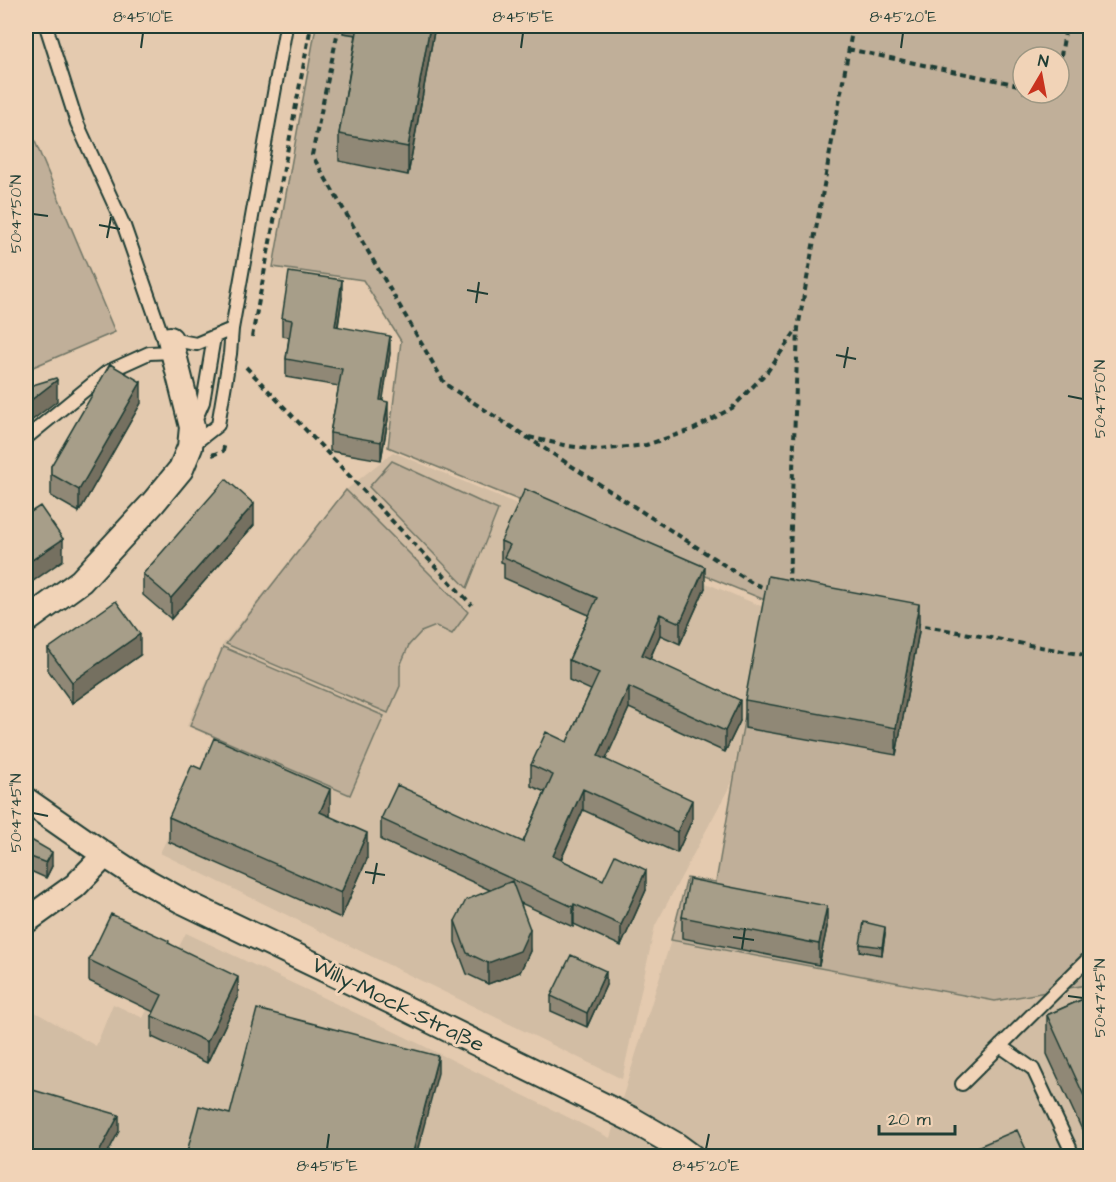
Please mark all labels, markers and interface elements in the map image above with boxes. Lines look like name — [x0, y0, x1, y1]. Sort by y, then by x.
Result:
text: 8°45'10"E — [113, 7, 173, 28]
text: 8°45'15"E — [492, 7, 554, 28]
text: 8°45'20"E — [870, 7, 936, 28]
north arrow — [1011, 45, 1071, 105]
text: N — [1037, 50, 1050, 73]
text: 50°47'50"N — [6, 175, 27, 253]
text: 50°47'50"N — [1090, 360, 1111, 438]
text: 50°47'45"N — [6, 773, 27, 853]
street label: Willy-Mock-Straße — [306, 950, 490, 1061]
text: 50°47'45"N — [1090, 958, 1111, 1038]
scale bar — [879, 1098, 956, 1136]
text: 20 m — [888, 1107, 931, 1132]
text: 8°45'15"E — [296, 1156, 358, 1177]
text: 8°45'20"E — [673, 1156, 739, 1177]

